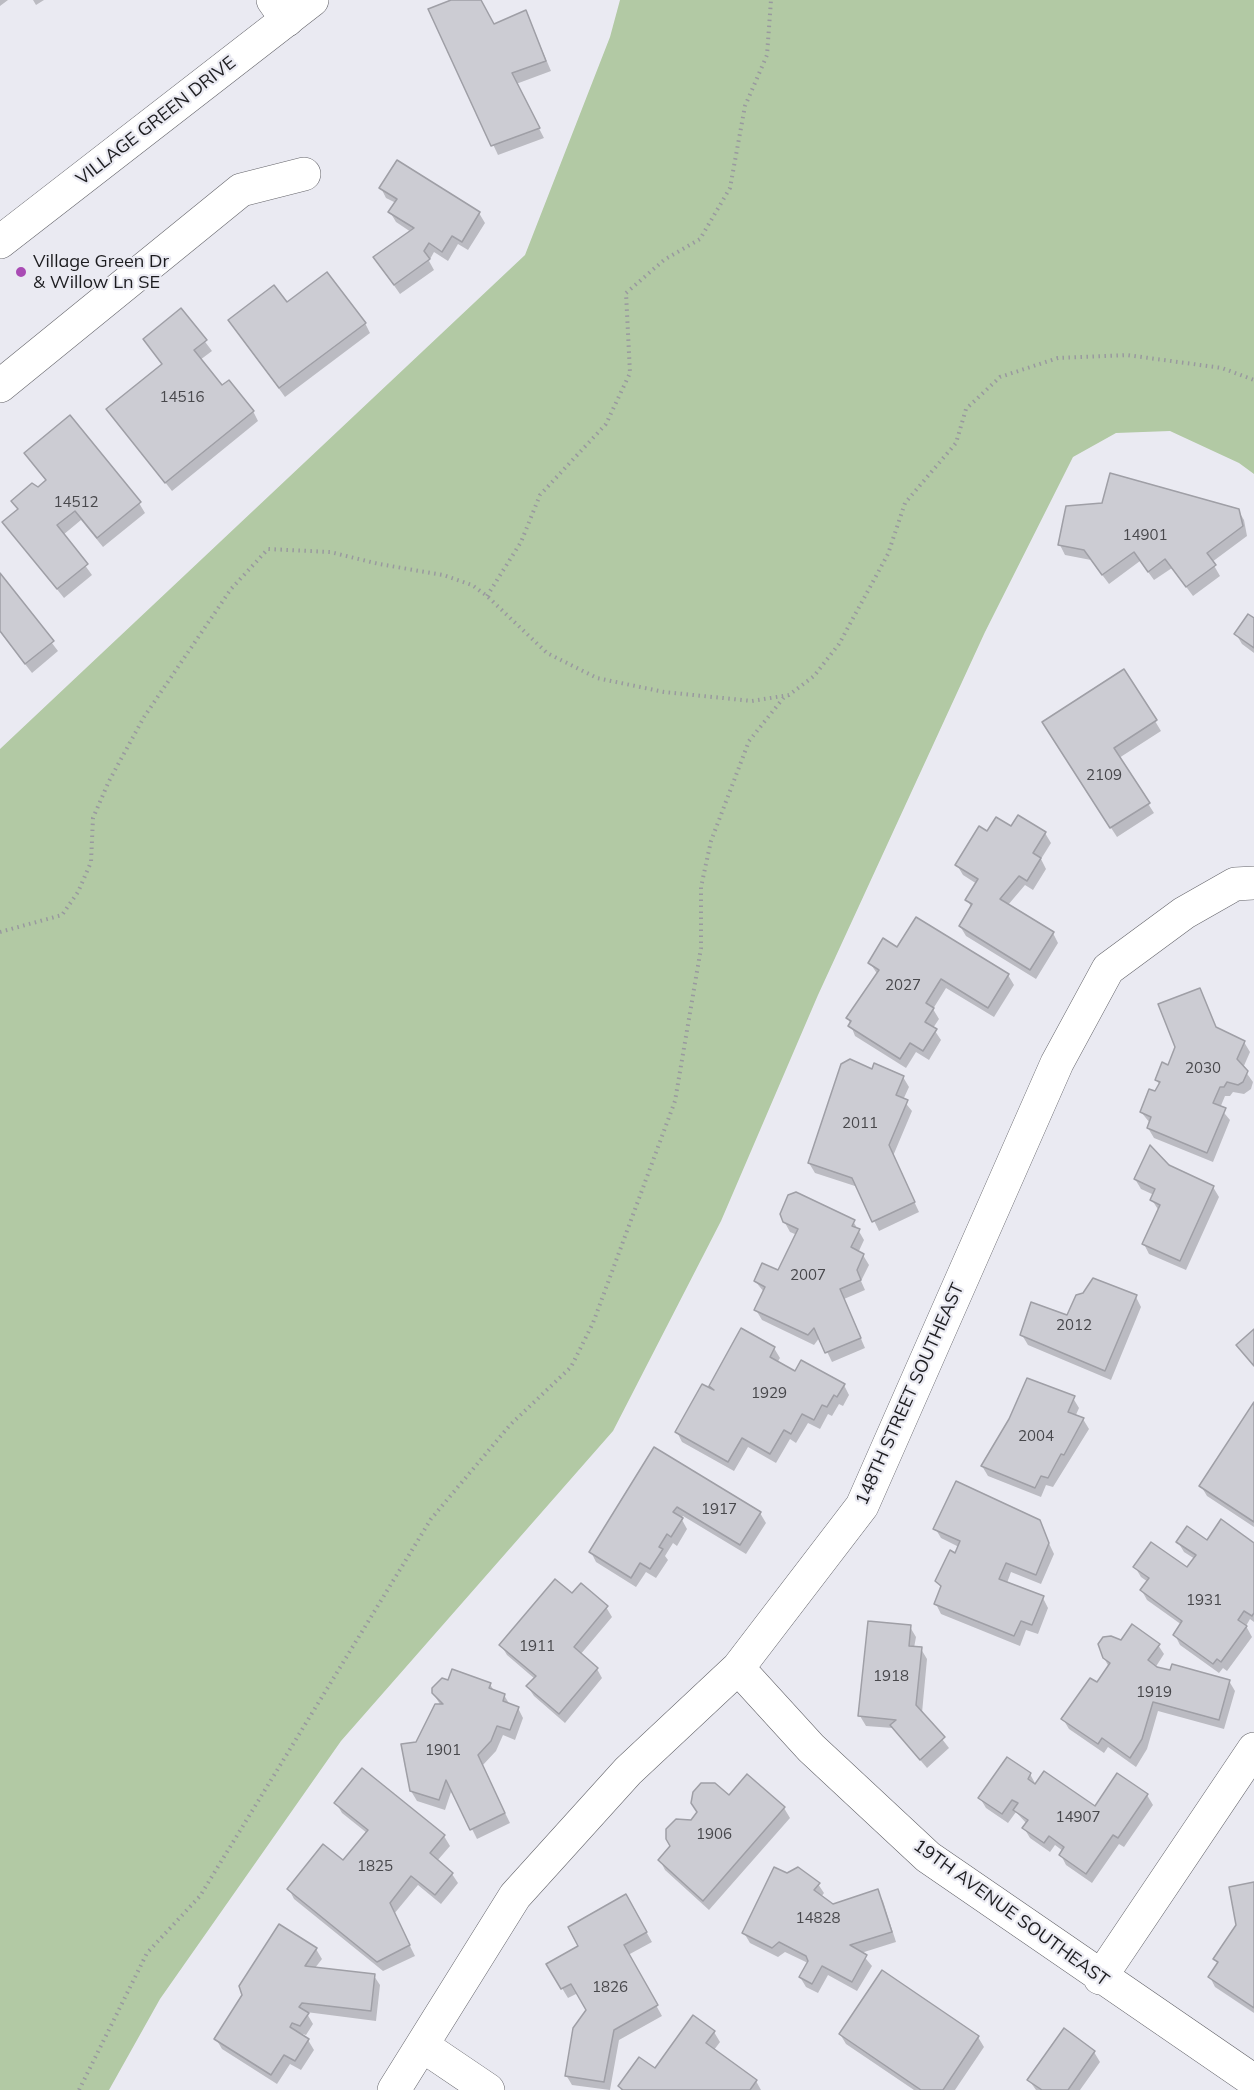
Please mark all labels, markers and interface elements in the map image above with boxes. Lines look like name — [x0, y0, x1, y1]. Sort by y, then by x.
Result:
street label: VILLAGE GREEN DRIVE — [72, 52, 240, 190]
place label: Village Green Dr & Willow Ln SE — [33, 251, 169, 294]
marker: Village Green Dr & Willow Ln SE — [14, 265, 28, 279]
house number: 14516 — [160, 388, 204, 406]
house number: 14512 — [54, 493, 98, 511]
house number: 14901 — [1123, 526, 1167, 544]
house number: 2109 — [1086, 766, 1122, 784]
house number: 2027 — [885, 976, 921, 994]
house number: 2030 — [1185, 1059, 1221, 1077]
house number: 2011 — [842, 1114, 878, 1132]
house number: 2007 — [790, 1266, 826, 1284]
street label: 148TH STREET SOUTHEAST — [851, 1280, 969, 1508]
house number: 2012 — [1056, 1316, 1092, 1334]
house number: 1929 — [751, 1384, 787, 1402]
house number: 2004 — [1018, 1427, 1054, 1445]
house number: 1917 — [701, 1500, 737, 1518]
house number: 1931 — [1186, 1591, 1222, 1609]
house number: 1911 — [519, 1637, 555, 1655]
house number: 1918 — [873, 1667, 909, 1685]
house number: 1919 — [1136, 1683, 1172, 1701]
house number: 1901 — [425, 1741, 461, 1759]
house number: 14907 — [1056, 1808, 1100, 1826]
house number: 1906 — [696, 1825, 732, 1843]
street label: 19TH AVENUE SOUTHEAST — [909, 1835, 1113, 1991]
house number: 1825 — [357, 1857, 393, 1875]
house number: 14828 — [796, 1909, 840, 1927]
house number: 1826 — [592, 1978, 628, 1996]

